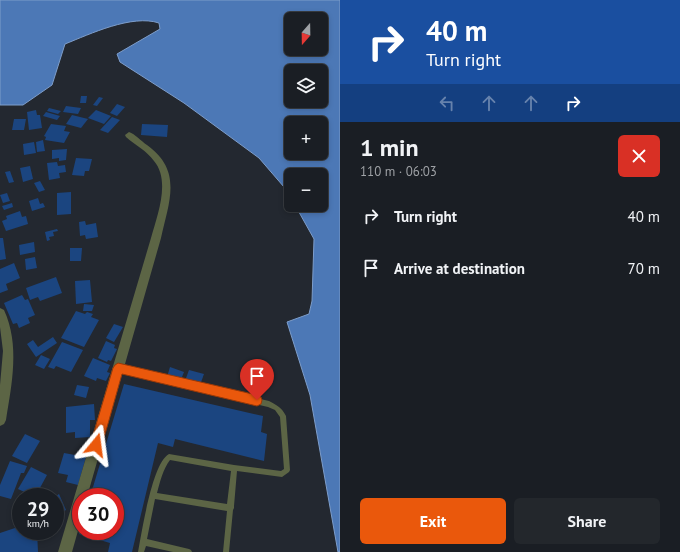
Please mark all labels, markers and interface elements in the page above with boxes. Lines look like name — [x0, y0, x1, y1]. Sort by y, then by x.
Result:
north arrow — [284, 12, 328, 56]
map controls — [284, 12, 328, 212]
text: 40 m — [426, 12, 487, 49]
icon: right — [360, 16, 412, 68]
text: Turn right — [426, 48, 501, 71]
button: layers — [284, 64, 328, 108]
icon: left — [436, 92, 458, 114]
icon: ahead — [478, 92, 500, 114]
icon: ahead — [520, 92, 542, 114]
icon: right — [562, 92, 584, 114]
button: + — [284, 116, 328, 160]
text: 1 min — [360, 132, 419, 163]
button: close — [618, 135, 660, 177]
text: 110 m · 06:03 — [360, 163, 437, 180]
button: − — [284, 168, 328, 212]
icon: right — [360, 205, 382, 227]
text: Turn right — [394, 207, 457, 226]
text: 40 m — [627, 207, 660, 226]
icon: arrive — [360, 257, 382, 279]
text: Arrive at destination — [394, 259, 525, 278]
text: 70 m — [627, 259, 660, 278]
pin — [240, 359, 274, 400]
icon: arrive — [246, 365, 268, 387]
position arrow — [75, 424, 117, 466]
speed limit sign: 30 — [72, 488, 124, 540]
text: 29 — [27, 496, 49, 522]
button: Exit — [360, 498, 506, 544]
button: Share — [514, 498, 660, 544]
text: km/h — [27, 517, 49, 530]

